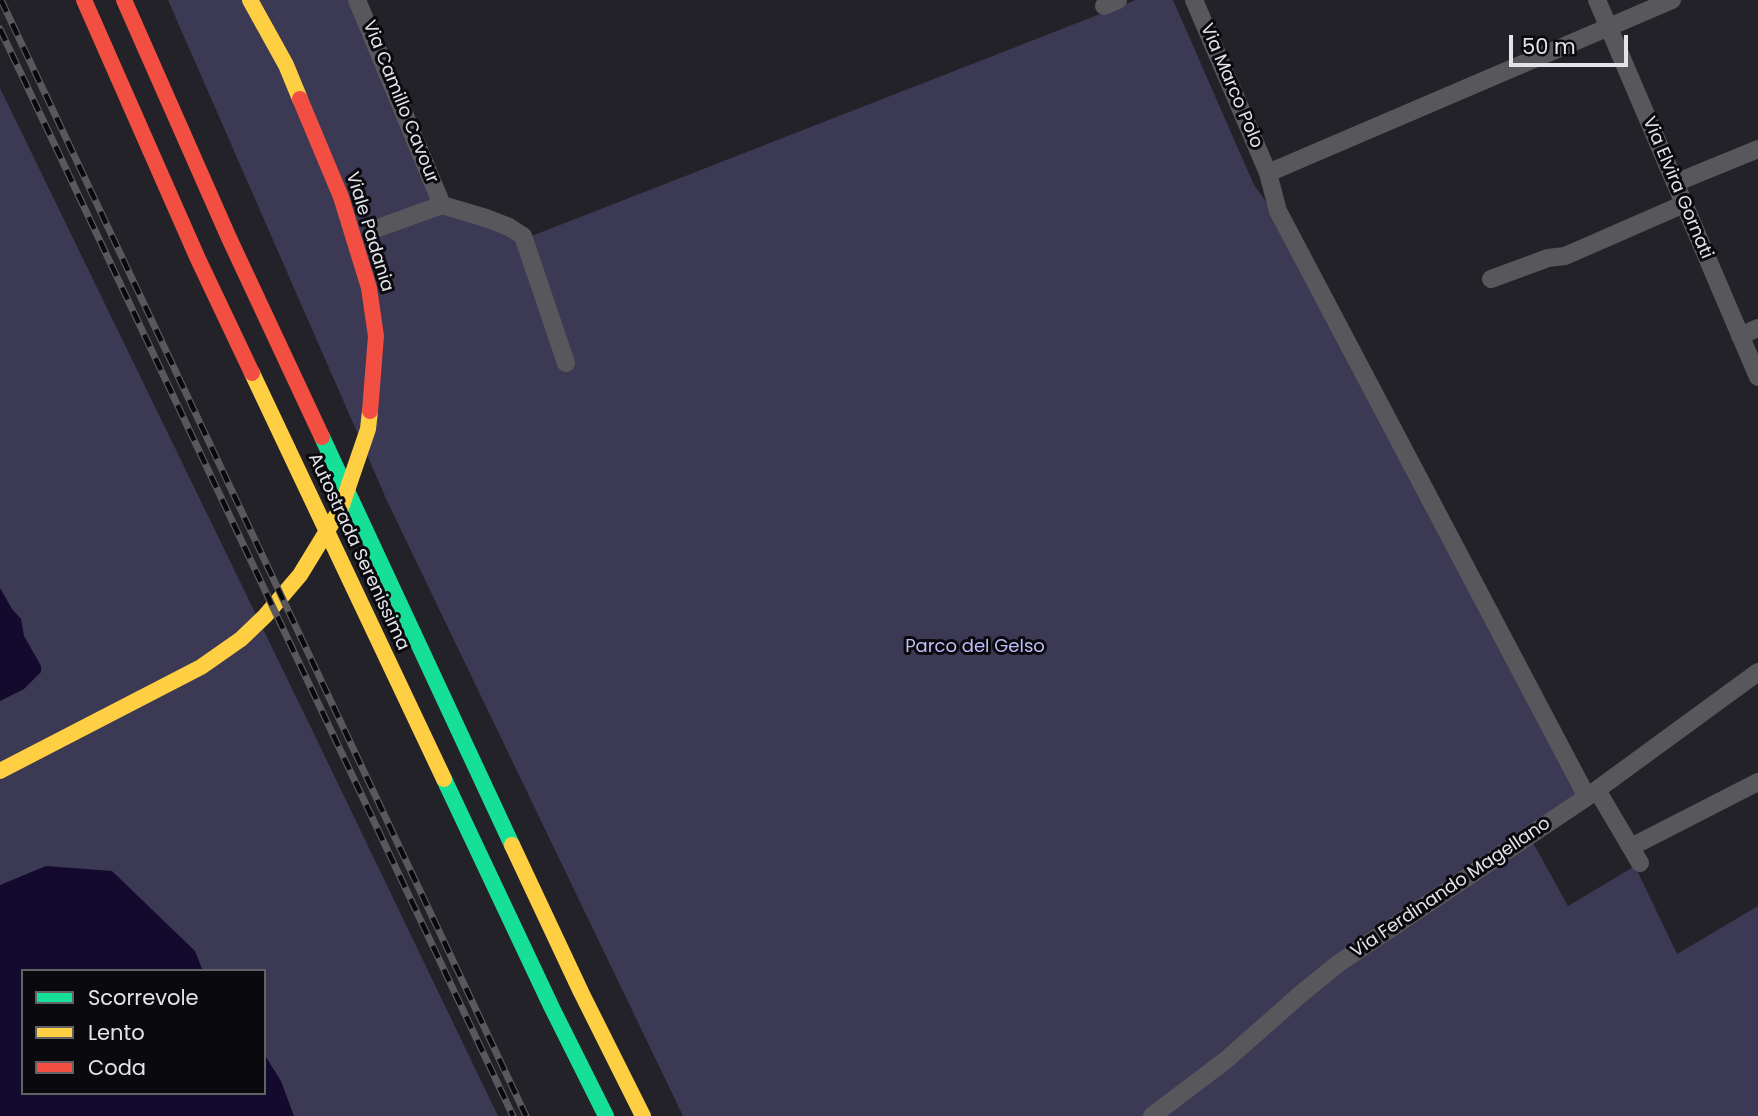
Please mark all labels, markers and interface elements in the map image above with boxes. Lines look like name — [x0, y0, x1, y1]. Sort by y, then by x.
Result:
street label: Via Camillo Cavour — [357, 17, 443, 187]
street label: Via Marco Polo — [1195, 21, 1267, 151]
scale bar — [1513, 21, 1632, 65]
text: 50 m — [1522, 32, 1576, 61]
street label: Via Elvira Gornati — [1637, 114, 1717, 262]
street label: Viale Padania — [341, 169, 397, 295]
street label: Autostrada Serenissima — [303, 450, 413, 654]
park label: Parco del Gelso — [905, 636, 1045, 658]
street label: Via Ferdinando Magellano — [1347, 813, 1555, 963]
legend — [21, 969, 266, 1095]
text: Scorrevole — [88, 983, 199, 1012]
text: Lento — [88, 1018, 145, 1047]
text: Coda — [88, 1053, 146, 1082]

